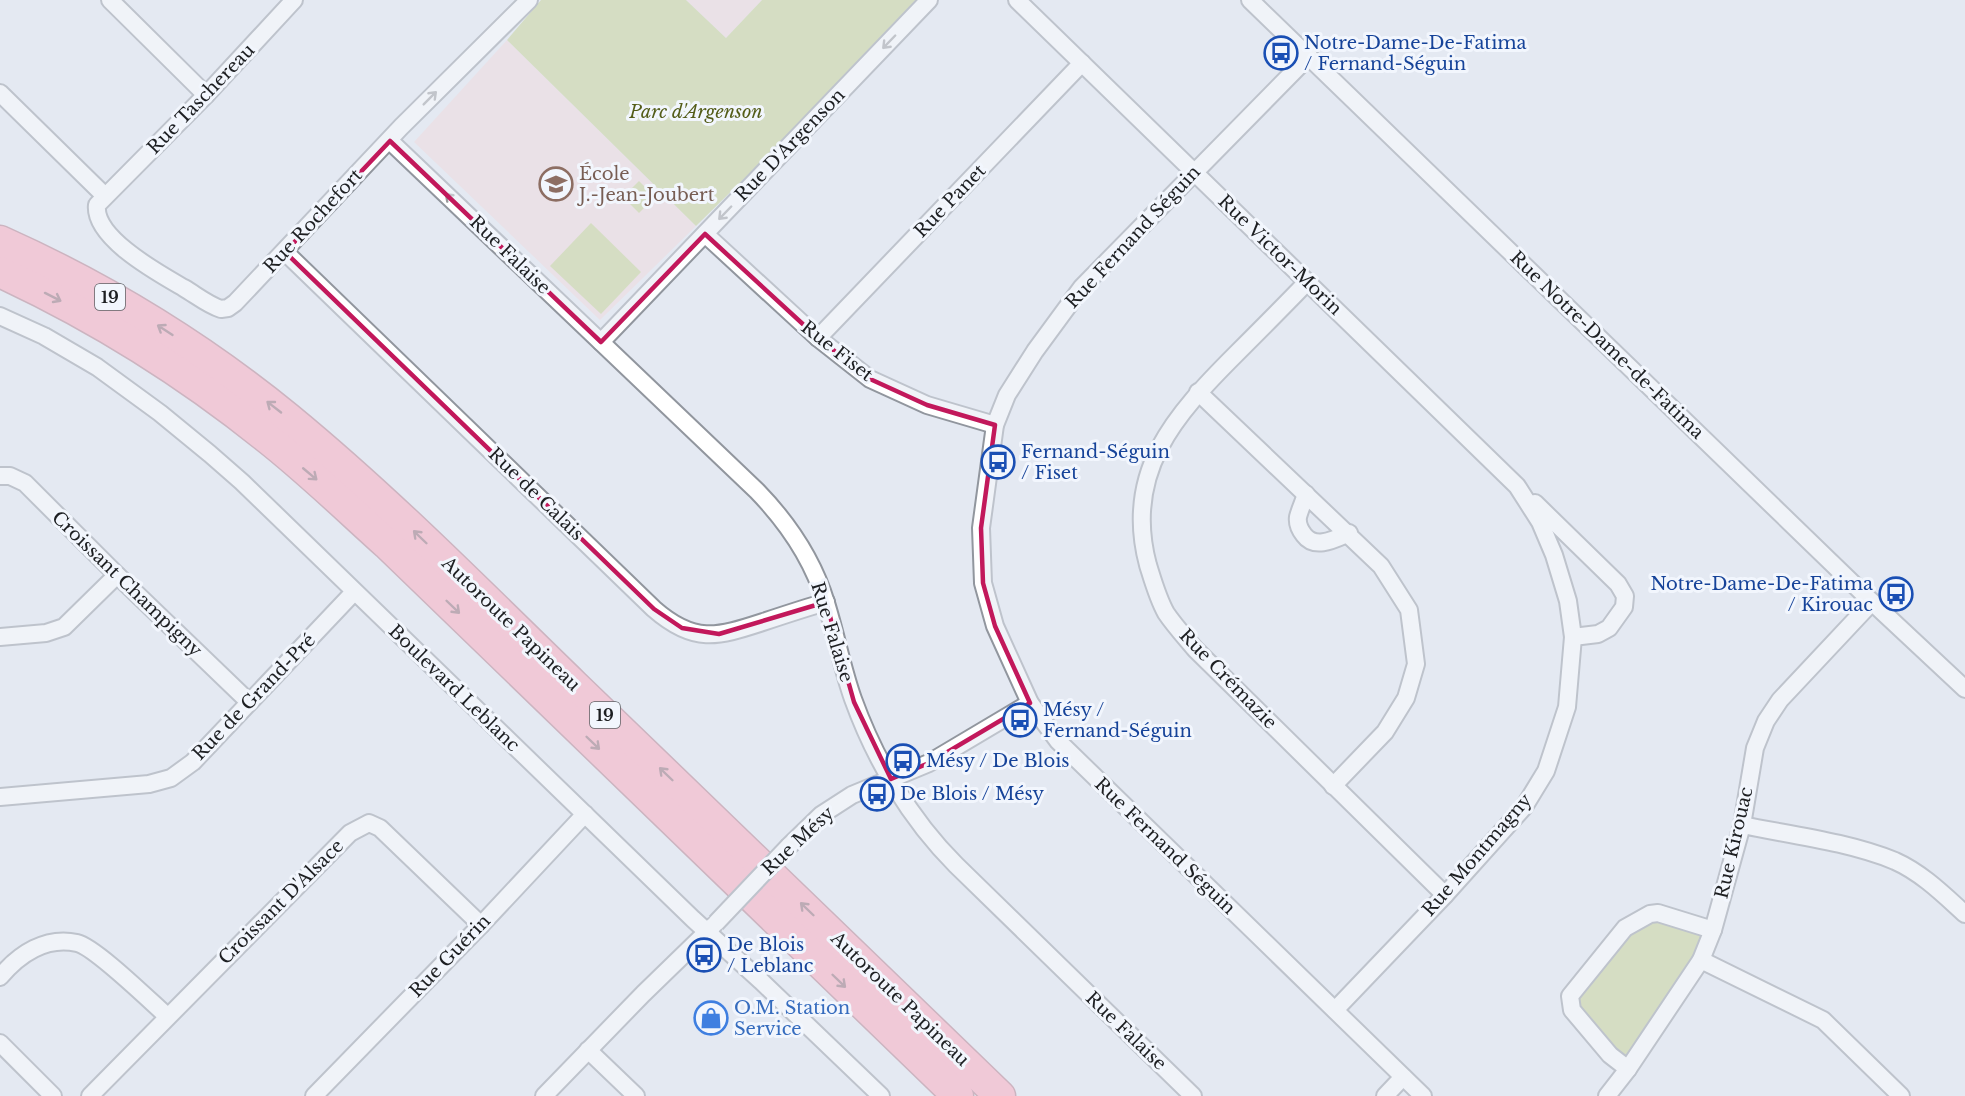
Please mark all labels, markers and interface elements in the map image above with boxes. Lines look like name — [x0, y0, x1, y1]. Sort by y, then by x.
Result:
place label: Notre-Dame-De-Fatima / Fernand-Séguin — [1304, 32, 1527, 75]
one-way arrow — [882, 35, 896, 50]
bus stop icon: Notre-Dame-De-Fatima / Fernand-Séguin — [1263, 35, 1299, 71]
street label: Rue Taschereau — [143, 39, 259, 159]
street label: Rue D'Argenson — [731, 84, 849, 206]
one-way arrow — [423, 91, 438, 106]
park label: Parc d'Argenson — [628, 101, 763, 123]
street label: Rue Panet — [910, 160, 990, 242]
street label: Rue Fernand Séguin — [1061, 161, 1205, 313]
place label: École J.-Jean-Joubert — [577, 162, 715, 206]
street label: Rue Rochefort — [259, 164, 367, 278]
school or university icon: École J.-Jean-Joubert — [538, 166, 574, 202]
street label: Rue Victor-Morin — [1214, 190, 1346, 320]
one-way arrow — [445, 193, 460, 208]
one-way arrow — [718, 206, 732, 221]
street label: Rue Falaise — [465, 211, 555, 299]
street label: Rue Notre-Dame-de-Fatima — [1506, 247, 1708, 443]
road number: 19 — [95, 284, 125, 310]
one-way arrow — [43, 292, 61, 303]
street label: Rue Fiset — [797, 316, 877, 386]
one-way arrow — [157, 324, 174, 336]
one-way arrow — [266, 401, 282, 414]
place label: Fernand-Séguin / Fiset — [1021, 441, 1170, 484]
street label: Rue de Calais — [484, 443, 588, 545]
bus stop icon: Fernand-Séguin / Fiset — [980, 444, 1016, 480]
one-way arrow — [302, 468, 318, 481]
street label: Croissant Champigny — [47, 507, 207, 662]
one-way arrow — [413, 530, 428, 544]
street label: Autoroute Papineau — [436, 551, 585, 696]
place label: Notre-Dame-De-Fatima / Kirouac — [1650, 573, 1873, 616]
bus stop icon: Notre-Dame-De-Fatima / Kirouac — [1878, 576, 1914, 612]
street label: Rue Falaise — [806, 579, 858, 685]
one-way arrow — [445, 600, 460, 615]
street label: Boulevard Leblanc — [384, 620, 524, 756]
street label: Rue Crémazie — [1175, 624, 1281, 734]
street label: Rue de Grand-Pré — [188, 629, 320, 765]
place label: Mésy / Fernand-Séguin — [1043, 699, 1192, 742]
road number: 19 — [590, 702, 620, 728]
bus stop icon: Mésy / Fernand-Séguin — [1002, 702, 1038, 738]
one-way arrow — [585, 736, 600, 750]
bus stop icon: Mésy / De Blois — [885, 743, 921, 779]
place label: Mésy / De Blois — [926, 750, 1069, 772]
one-way arrow — [659, 767, 674, 781]
street label: Rue Fernand Séguin — [1090, 773, 1240, 919]
bus stop icon: De Blois / Mésy — [859, 776, 895, 812]
place label: De Blois / Mésy — [900, 783, 1045, 805]
street label: Rue Kirouac — [1710, 785, 1758, 901]
street label: Rue Montmagny — [1418, 789, 1537, 921]
street label: Rue Mésy — [757, 802, 839, 880]
street label: Croissant D'Alsace — [214, 835, 348, 969]
one-way arrow — [799, 902, 814, 917]
street label: Rue Guérin — [405, 910, 495, 1002]
street label: Autoroute Papineau — [825, 926, 974, 1071]
place label: De Blois / Leblanc — [727, 934, 814, 977]
bus stop icon: De Blois / Leblanc — [686, 937, 722, 973]
one-way arrow — [831, 973, 846, 988]
street label: Rue Falaise — [1081, 987, 1171, 1075]
place label: O.M. Station Service — [734, 997, 850, 1040]
shop icon: O.M. Station Service — [693, 1000, 729, 1036]

